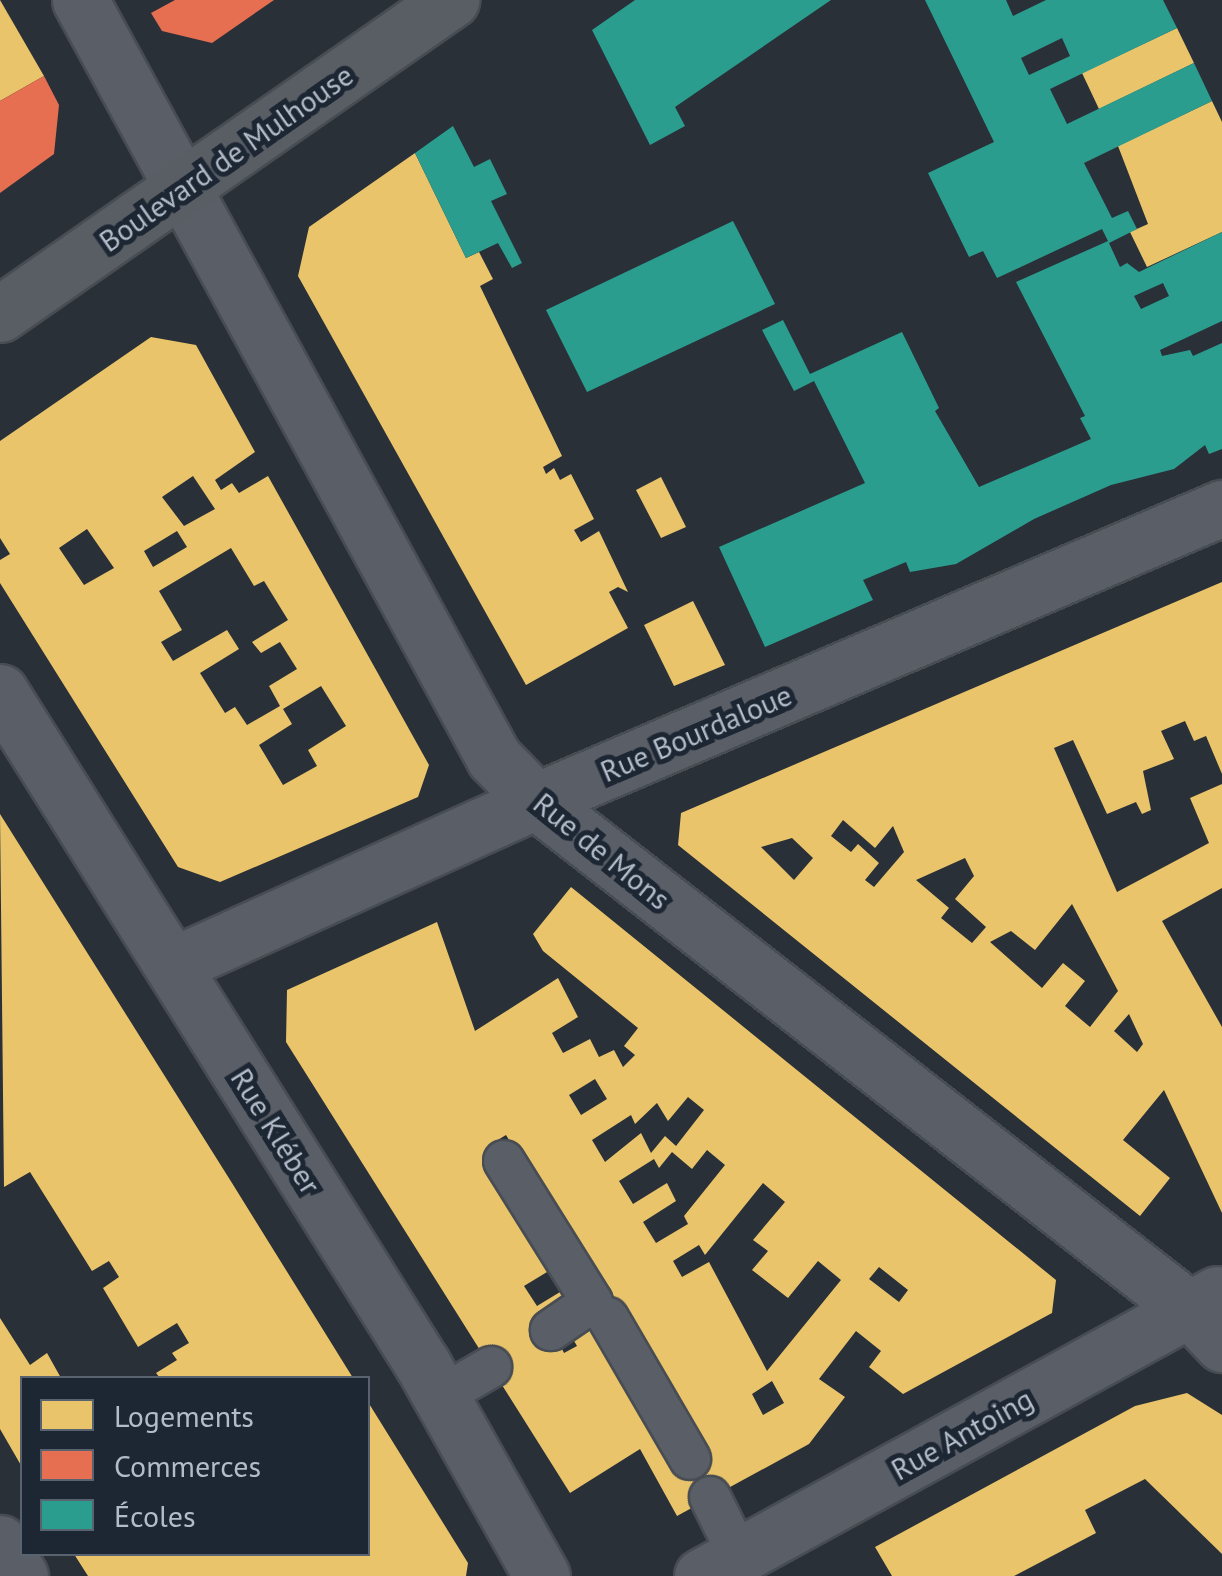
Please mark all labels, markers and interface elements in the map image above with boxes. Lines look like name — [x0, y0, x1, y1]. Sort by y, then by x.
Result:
street label: Boulevard de Mulhouse — [92, 57, 360, 259]
street label: Rue Bourdaloue — [595, 677, 797, 789]
street label: Rue de Mons — [526, 785, 678, 917]
street label: Rue Kléber — [223, 1062, 329, 1200]
legend — [20, 1376, 370, 1556]
street label: Rue Antoing — [884, 1380, 1040, 1488]
text: Logements — [114, 1396, 254, 1435]
text: Commerces — [114, 1446, 261, 1485]
text: Écoles — [114, 1496, 196, 1535]

